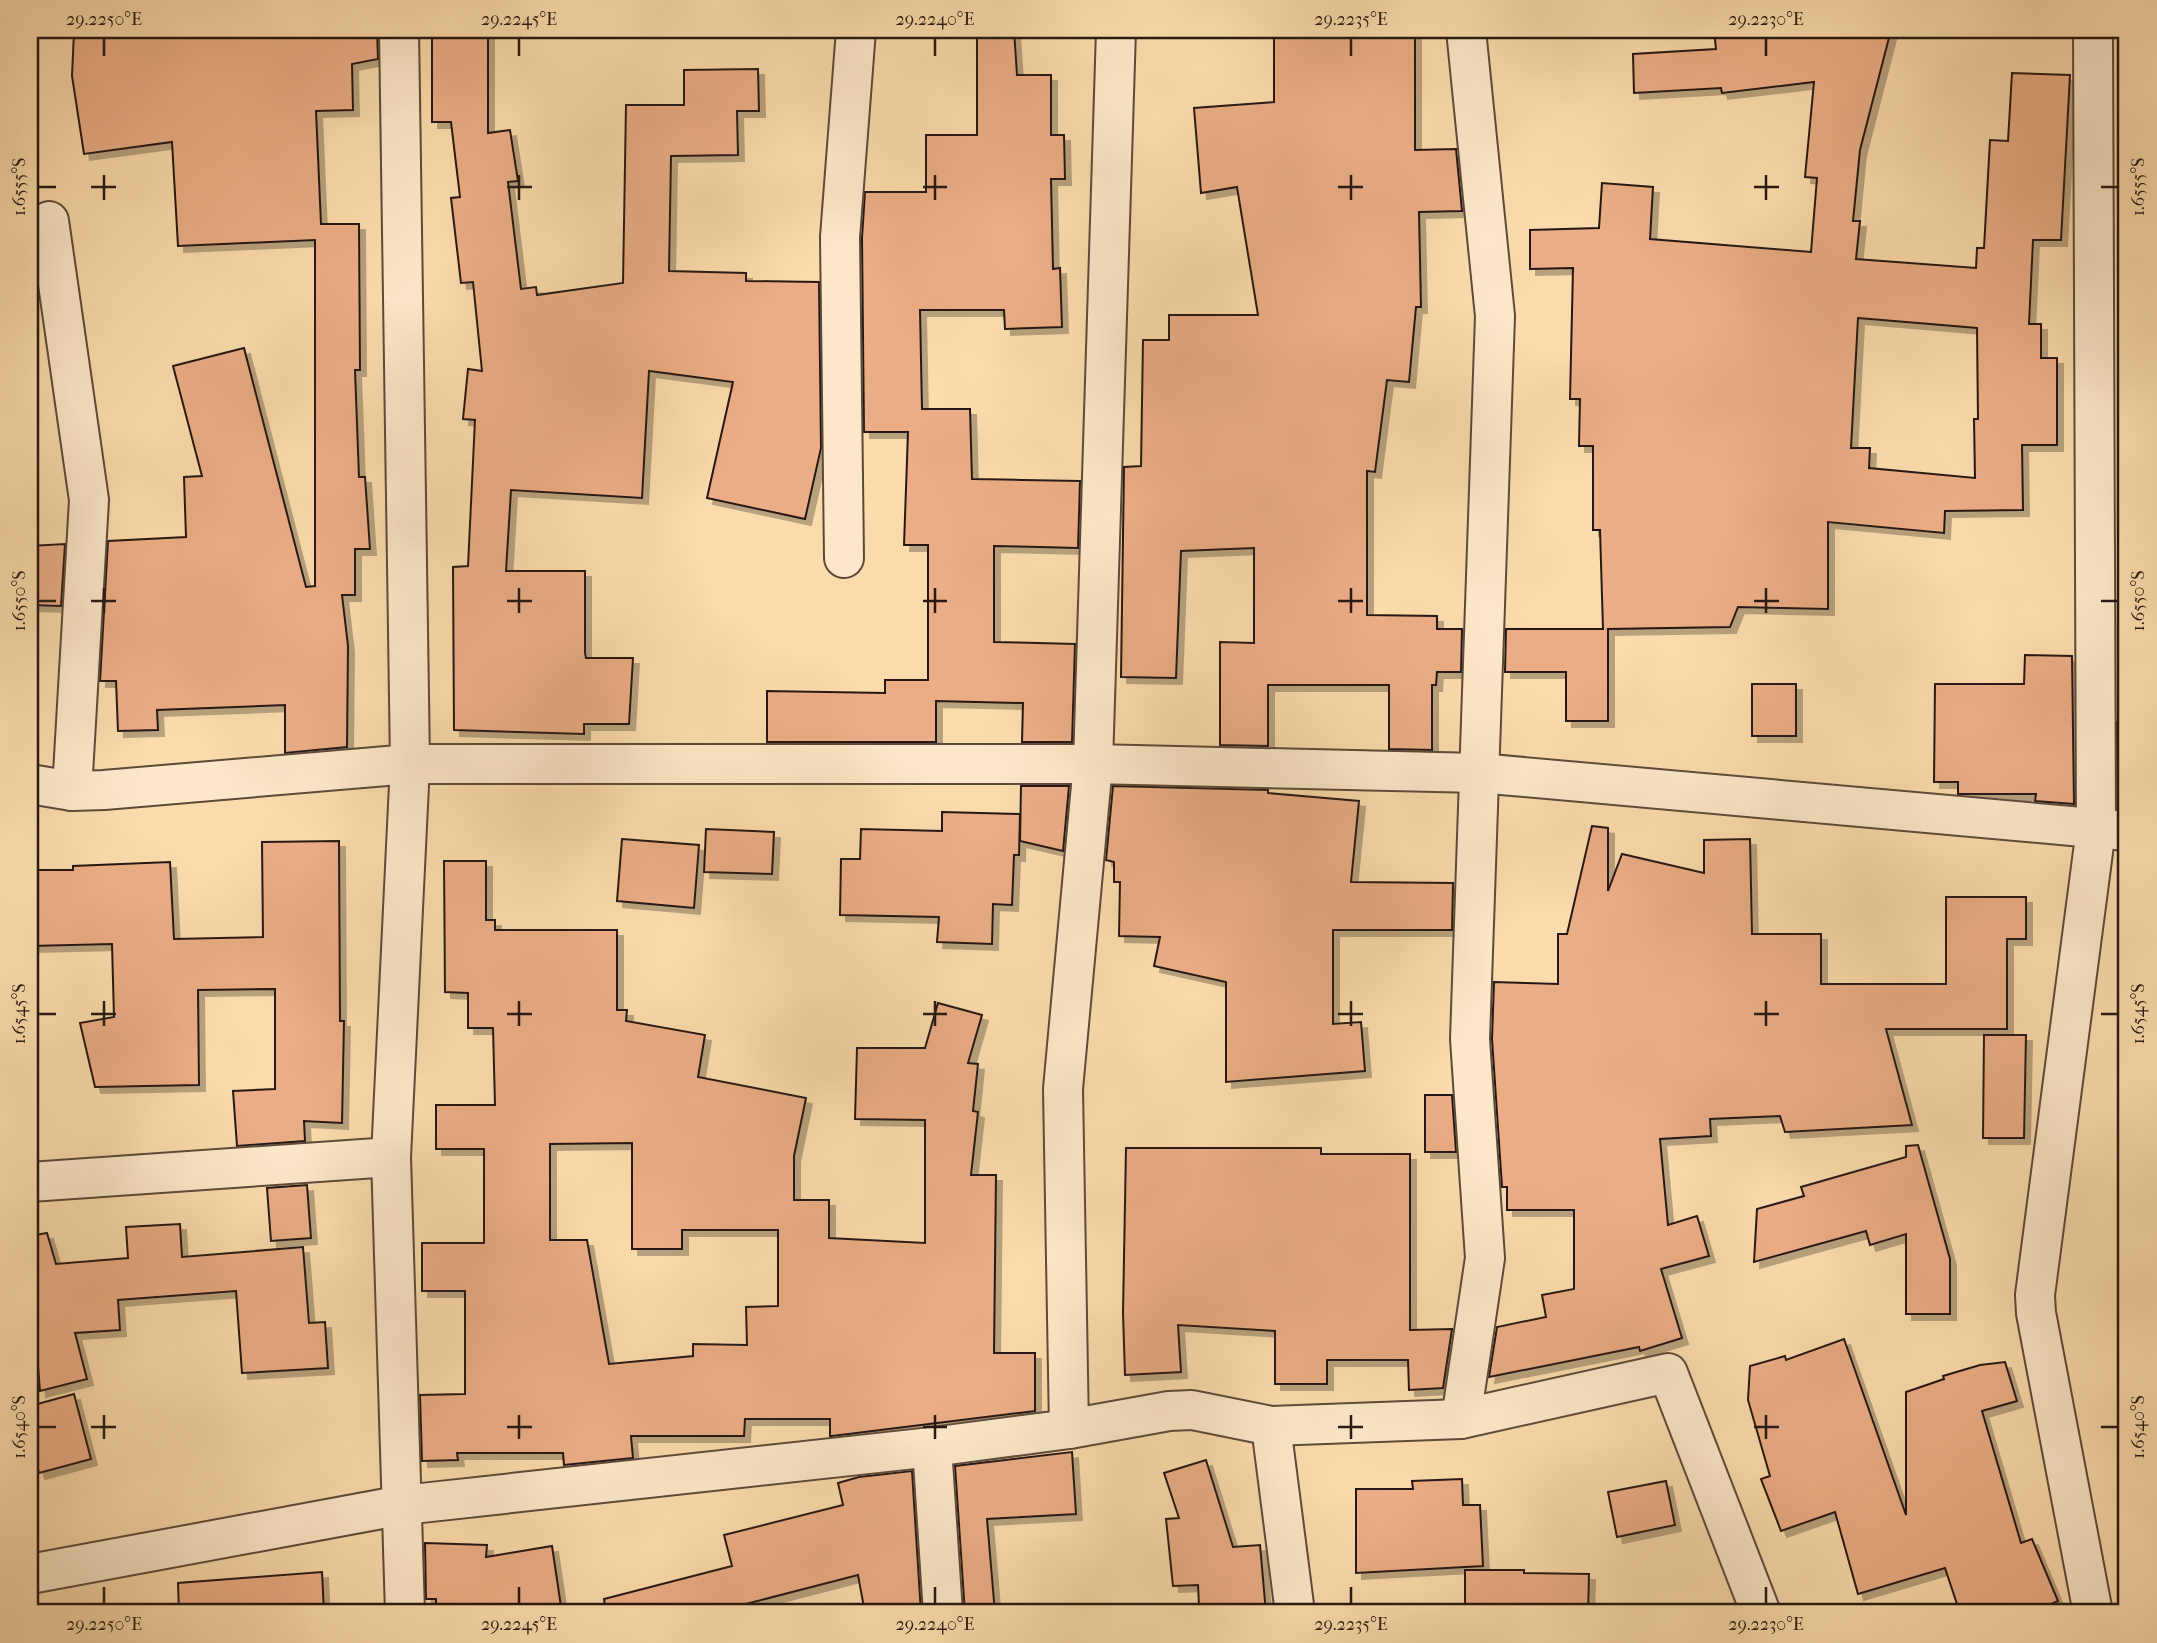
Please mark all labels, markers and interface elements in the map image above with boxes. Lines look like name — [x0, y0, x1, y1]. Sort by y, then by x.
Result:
text: 29.2250°E — [66, 9, 142, 30]
text: 29.2245°E — [481, 9, 557, 30]
text: 29.2240°E — [896, 9, 974, 30]
text: 29.2235°E — [1314, 9, 1388, 30]
text: 29.2230°E — [1728, 9, 1804, 30]
text: 1.6555°S — [9, 158, 30, 216]
text: 1.6555°S — [2128, 158, 2149, 216]
text: 1.6550°S — [9, 571, 30, 631]
text: 1.6550°S — [2128, 571, 2149, 631]
text: 1.6545°S — [9, 983, 30, 1045]
text: 1.6545°S — [2128, 983, 2149, 1045]
text: 1.6540°S — [9, 1395, 30, 1459]
text: 1.6540°S — [2128, 1395, 2149, 1459]
text: 29.2250°E — [66, 1614, 142, 1635]
text: 29.2245°E — [481, 1614, 557, 1635]
text: 29.2240°E — [896, 1614, 974, 1635]
text: 29.2235°E — [1314, 1614, 1388, 1635]
text: 29.2230°E — [1728, 1614, 1804, 1635]

